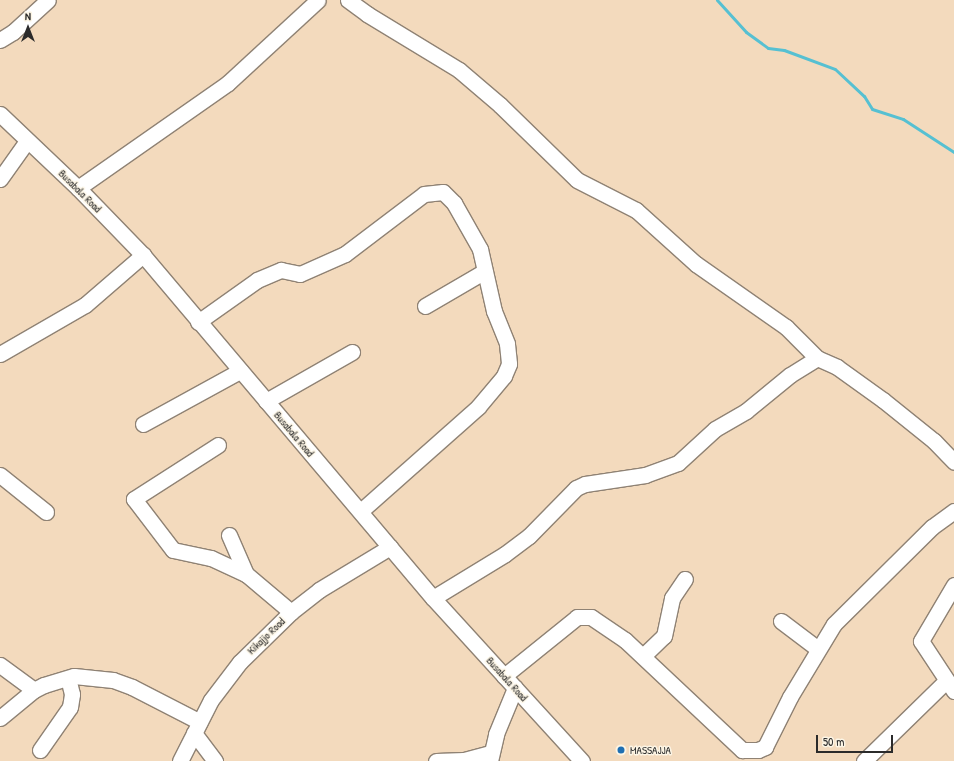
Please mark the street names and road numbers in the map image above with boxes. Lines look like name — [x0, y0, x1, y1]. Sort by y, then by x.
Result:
street label: Busabala Road — [56, 167, 104, 215]
street label: Busabala Road — [271, 409, 317, 459]
street label: Kikajjo Road — [244, 615, 288, 657]
street label: Busabala Road — [484, 654, 530, 704]

